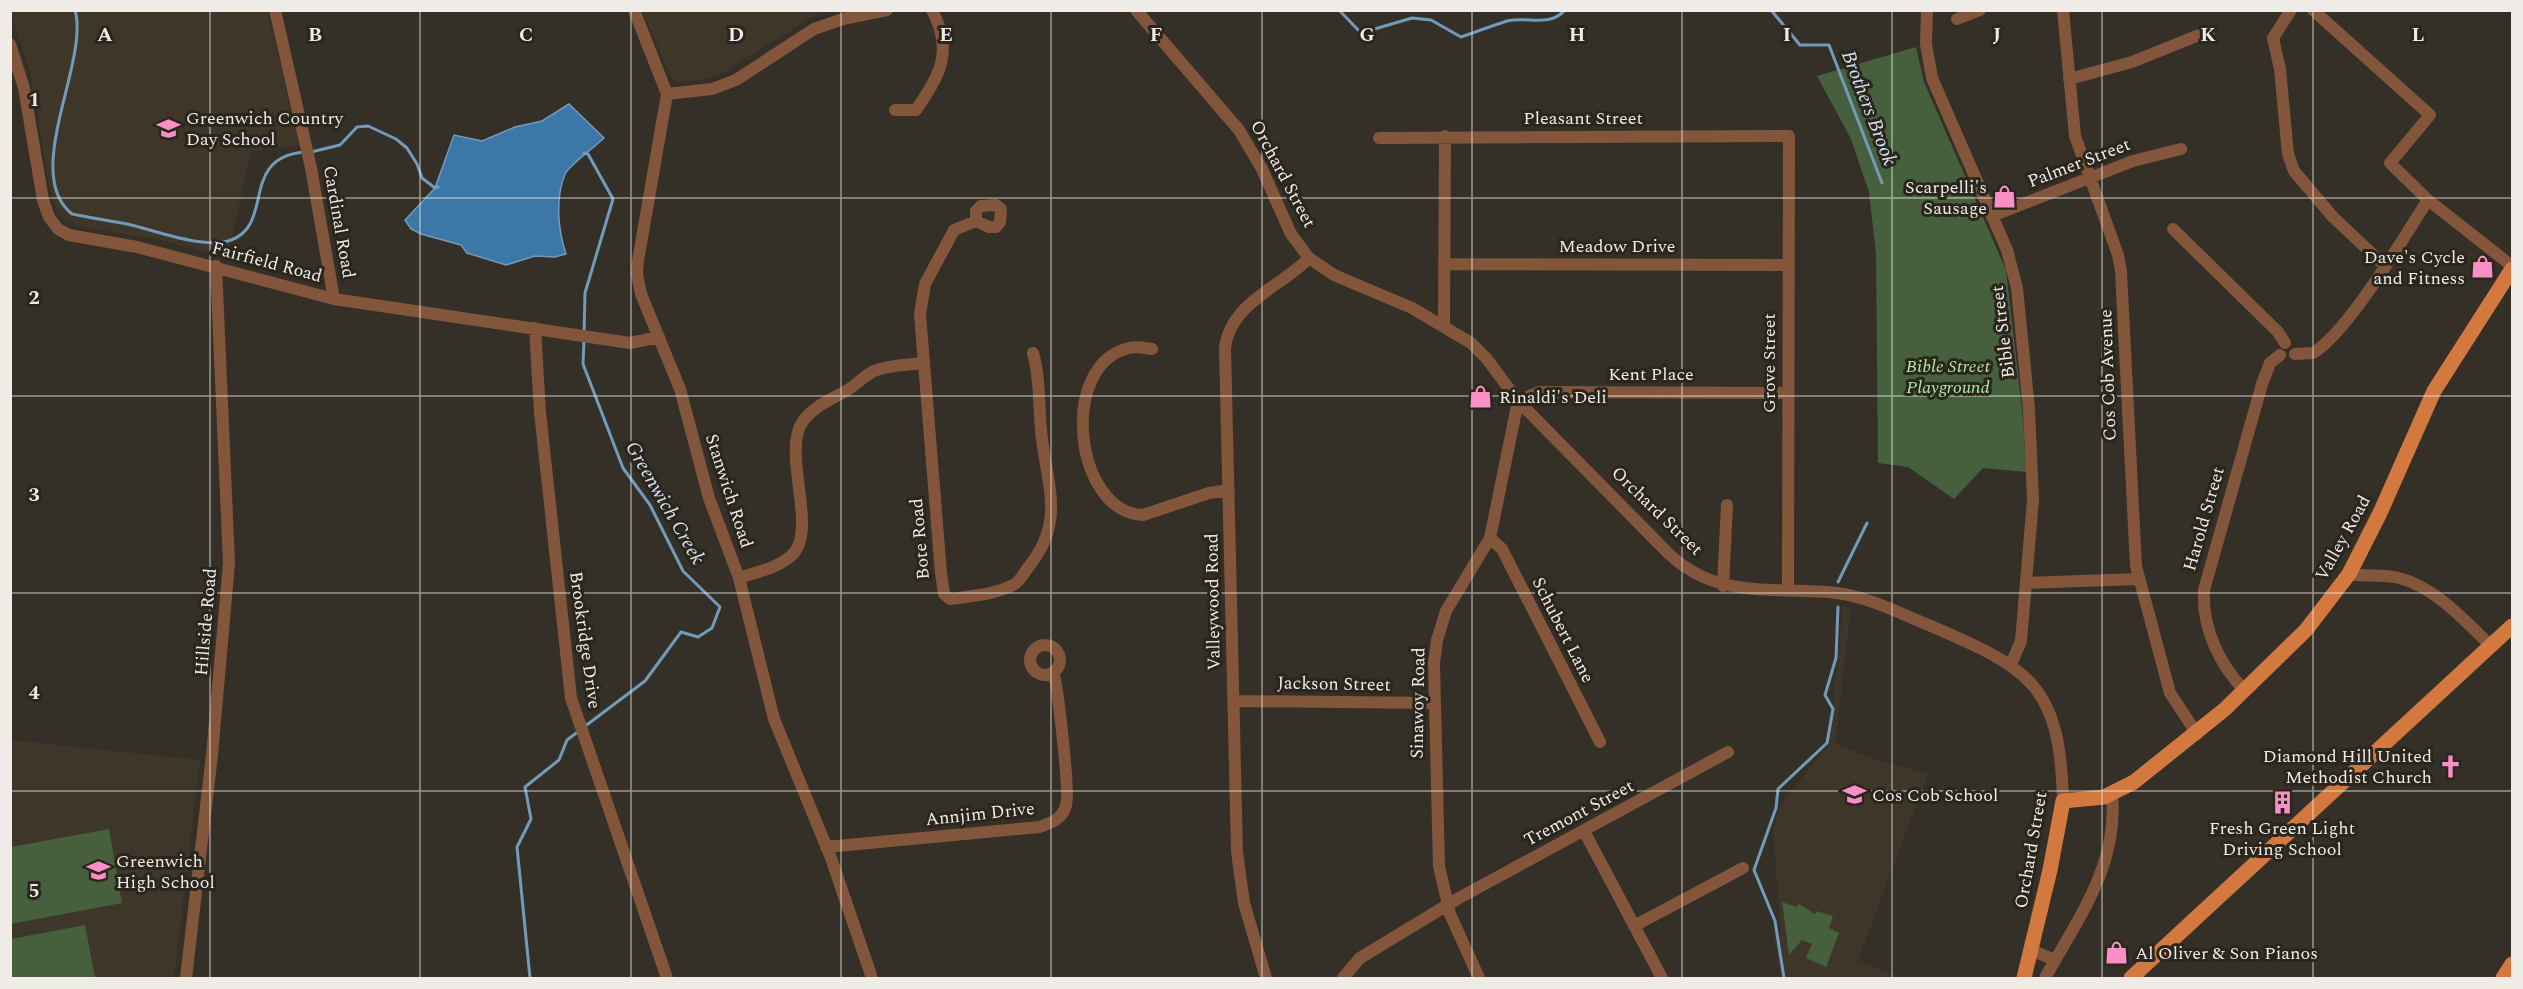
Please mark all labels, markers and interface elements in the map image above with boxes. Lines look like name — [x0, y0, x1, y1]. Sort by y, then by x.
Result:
text: A — [97, 20, 113, 50]
text: B — [308, 20, 322, 50]
text: C — [519, 20, 533, 50]
text: D — [728, 20, 744, 50]
text: E — [939, 20, 953, 50]
text: F — [1150, 20, 1162, 50]
text: G — [1359, 20, 1375, 50]
text: H — [1569, 20, 1585, 50]
text: I — [1783, 20, 1791, 50]
text: J — [1993, 20, 2001, 50]
text: K — [2200, 20, 2216, 50]
text: L — [2412, 20, 2424, 50]
water label: Brothers Brook — [1833, 46, 1905, 171]
text: 1 — [28, 85, 40, 115]
place label: Greenwich Country Day School — [186, 105, 345, 153]
street label: Pleasant Street — [1523, 105, 1643, 132]
school or university icon: Greenwich Country Day School — [155, 115, 181, 141]
street label: Orchard Street — [1243, 115, 1323, 233]
street label: Palmer Street — [2024, 131, 2134, 195]
street label: Cardinal Road — [316, 163, 362, 281]
place label: Scarpelli's Sausage — [1905, 174, 1987, 222]
shop icon: Scarpelli's Sausage — [1992, 184, 2018, 210]
street label: Meadow Drive — [1559, 233, 1675, 260]
street label: Fairfield Road — [209, 234, 325, 290]
place label: Dave's Cycle and Fitness — [2364, 244, 2465, 292]
shop icon: Dave's Cycle and Fitness — [2470, 254, 2496, 280]
text: 2 — [28, 283, 40, 313]
street label: Bible Street — [1984, 284, 2022, 380]
street label: Cos Cob Avenue — [2092, 309, 2124, 441]
street label: Grove Street — [1756, 313, 1783, 413]
park label: Bible Street Playground — [1906, 353, 1991, 401]
street label: Kent Place — [1608, 361, 1694, 388]
shop icon: Rinaldi's Deli — [1468, 384, 1494, 410]
place label: Rinaldi's Deli — [1499, 384, 1607, 411]
street label: Stanwich Road — [698, 430, 760, 552]
water label: Greenwich Creek — [617, 436, 713, 571]
street label: Orchard Street — [1605, 460, 1709, 562]
street label: Harold Street — [2176, 464, 2232, 574]
text: 3 — [28, 480, 40, 510]
street label: Valley Road — [2308, 490, 2378, 586]
street label: Bote Road — [903, 497, 937, 581]
street label: Valleywood Road — [1198, 533, 1228, 671]
street label: Hillside Road — [188, 567, 224, 677]
street label: Brookridge Drive — [562, 570, 608, 710]
street label: Schubert Lane — [1525, 572, 1601, 688]
street label: Sinawoy Road — [1404, 647, 1432, 759]
street label: Jackson Street — [1277, 670, 1391, 698]
text: 4 — [28, 678, 40, 708]
place label: Diamond Hill United Methodist Church — [2263, 743, 2432, 791]
church icon: Diamond Hill United Methodist Church — [2437, 753, 2463, 779]
street label: Tremont Street — [1519, 773, 1639, 853]
school or university icon: Cos Cob School — [1841, 782, 1867, 808]
place label: Cos Cob School — [1872, 782, 1998, 809]
street label: Orchard Street — [2007, 789, 2055, 911]
building icon: Fresh Green Light Driving School — [2269, 789, 2295, 815]
street label: Annjim Drive — [924, 795, 1036, 833]
place label: Fresh Green Light Driving School — [2209, 815, 2355, 863]
place label: Greenwich High School — [116, 848, 215, 896]
school or university icon: Greenwich High School — [85, 858, 111, 884]
text: 5 — [28, 876, 40, 906]
shop icon: Al Oliver & Son Pianos — [2104, 940, 2130, 966]
place label: Al Oliver & Son Pianos — [2135, 940, 2318, 967]

